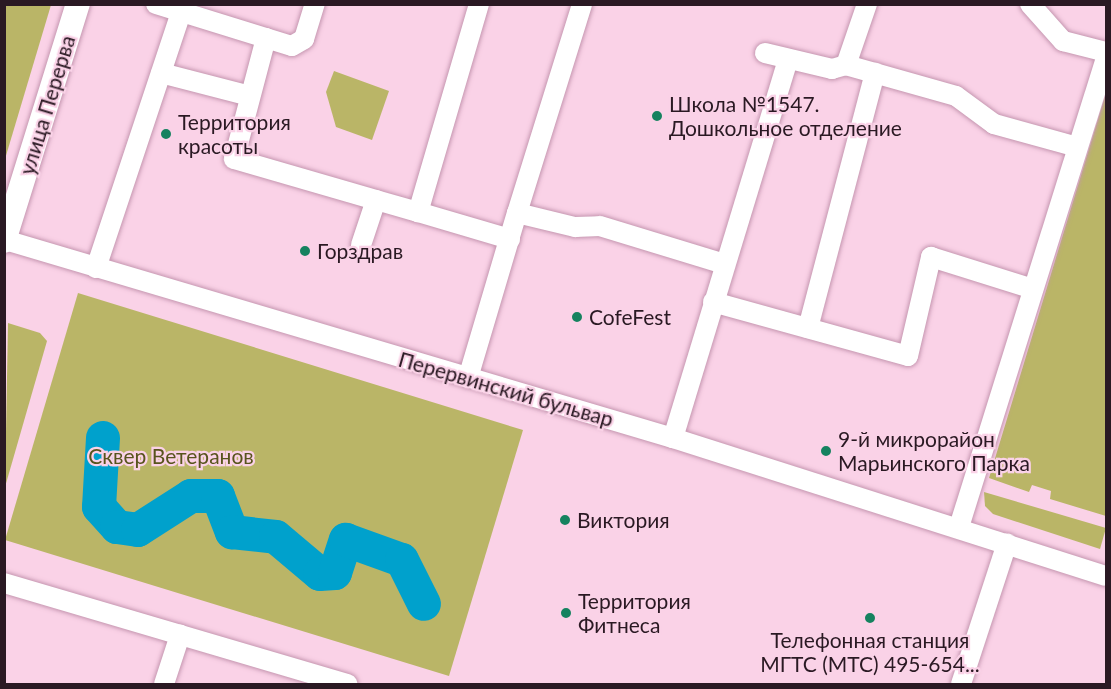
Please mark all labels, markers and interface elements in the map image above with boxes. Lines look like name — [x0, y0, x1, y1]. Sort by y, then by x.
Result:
street label: улица Перерва — [14, 32, 80, 178]
place label: Школа №1547. Дошкольное отделение — [669, 91, 902, 141]
place label: Территория красоты — [178, 109, 291, 159]
marker: Школа №1547. Дошкольное отделение — [650, 109, 664, 123]
marker: Территория красоты — [159, 127, 173, 141]
place label: Горздрав — [317, 238, 403, 264]
marker: Горздрав — [298, 244, 312, 258]
place label: CofeFest — [589, 304, 671, 330]
marker: CofeFest — [570, 310, 584, 324]
street label: Перервинский бульвар — [396, 346, 616, 432]
place label: 9-й микрорайон Марьинского Парка — [838, 426, 1030, 476]
park label: Сквер Ветеранов — [88, 443, 254, 469]
marker: 9-й микрорайон Марьинского Парка — [819, 444, 833, 458]
place label: Виктория — [577, 507, 670, 533]
marker: Виктория — [558, 513, 572, 527]
place label: Территория Фитнеса — [578, 588, 691, 638]
marker: Территория Фитнеса — [559, 606, 573, 620]
marker: Телефонная станция МГТС (МТС) 495-654... — [863, 611, 877, 625]
place label: Телефонная станция МГТС (МТС) 495-654... — [760, 627, 980, 677]

